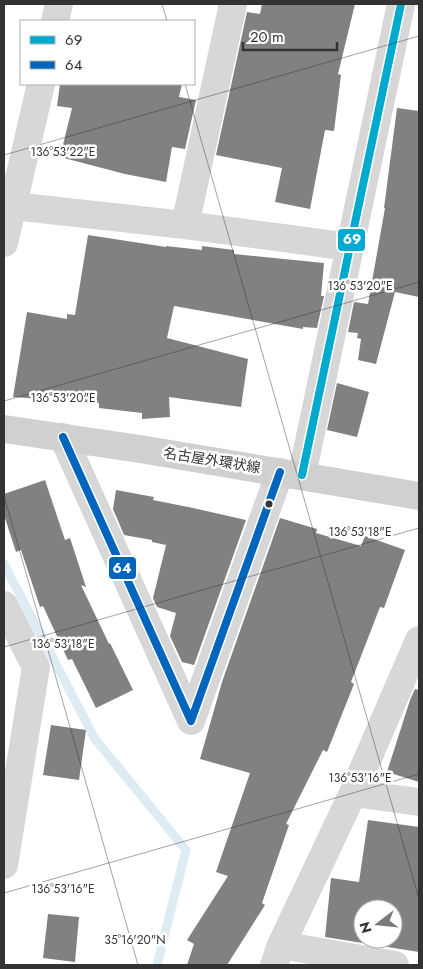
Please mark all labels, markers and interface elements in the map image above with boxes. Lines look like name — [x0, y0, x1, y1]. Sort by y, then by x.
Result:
legend — [20, 20, 195, 85]
scale bar — [243, 20, 337, 52]
text: 20 m — [250, 26, 284, 48]
text: 69 — [65, 29, 82, 51]
text: 64 — [65, 54, 83, 76]
text: 136°53'22"E — [31, 143, 95, 161]
line badge: 69 — [337, 228, 366, 252]
text: 69 — [343, 229, 361, 249]
text: 136°53'20"E — [327, 277, 393, 295]
text: 136°53'20"E — [30, 389, 96, 407]
street label: 名古屋外環状線 — [162, 442, 262, 478]
unlabelled marker — [264, 499, 274, 509]
text: 136°53'18"E — [328, 523, 392, 541]
line badge: 64 — [108, 556, 137, 580]
text: 64 — [112, 558, 132, 578]
text: 136°53'18"E — [31, 635, 95, 653]
text: 136°53'16"E — [328, 769, 392, 787]
text: 136°53'16"E — [31, 880, 95, 898]
north arrow — [353, 899, 403, 949]
text: N — [354, 919, 377, 936]
text: 35°16'20"N — [104, 931, 166, 949]

